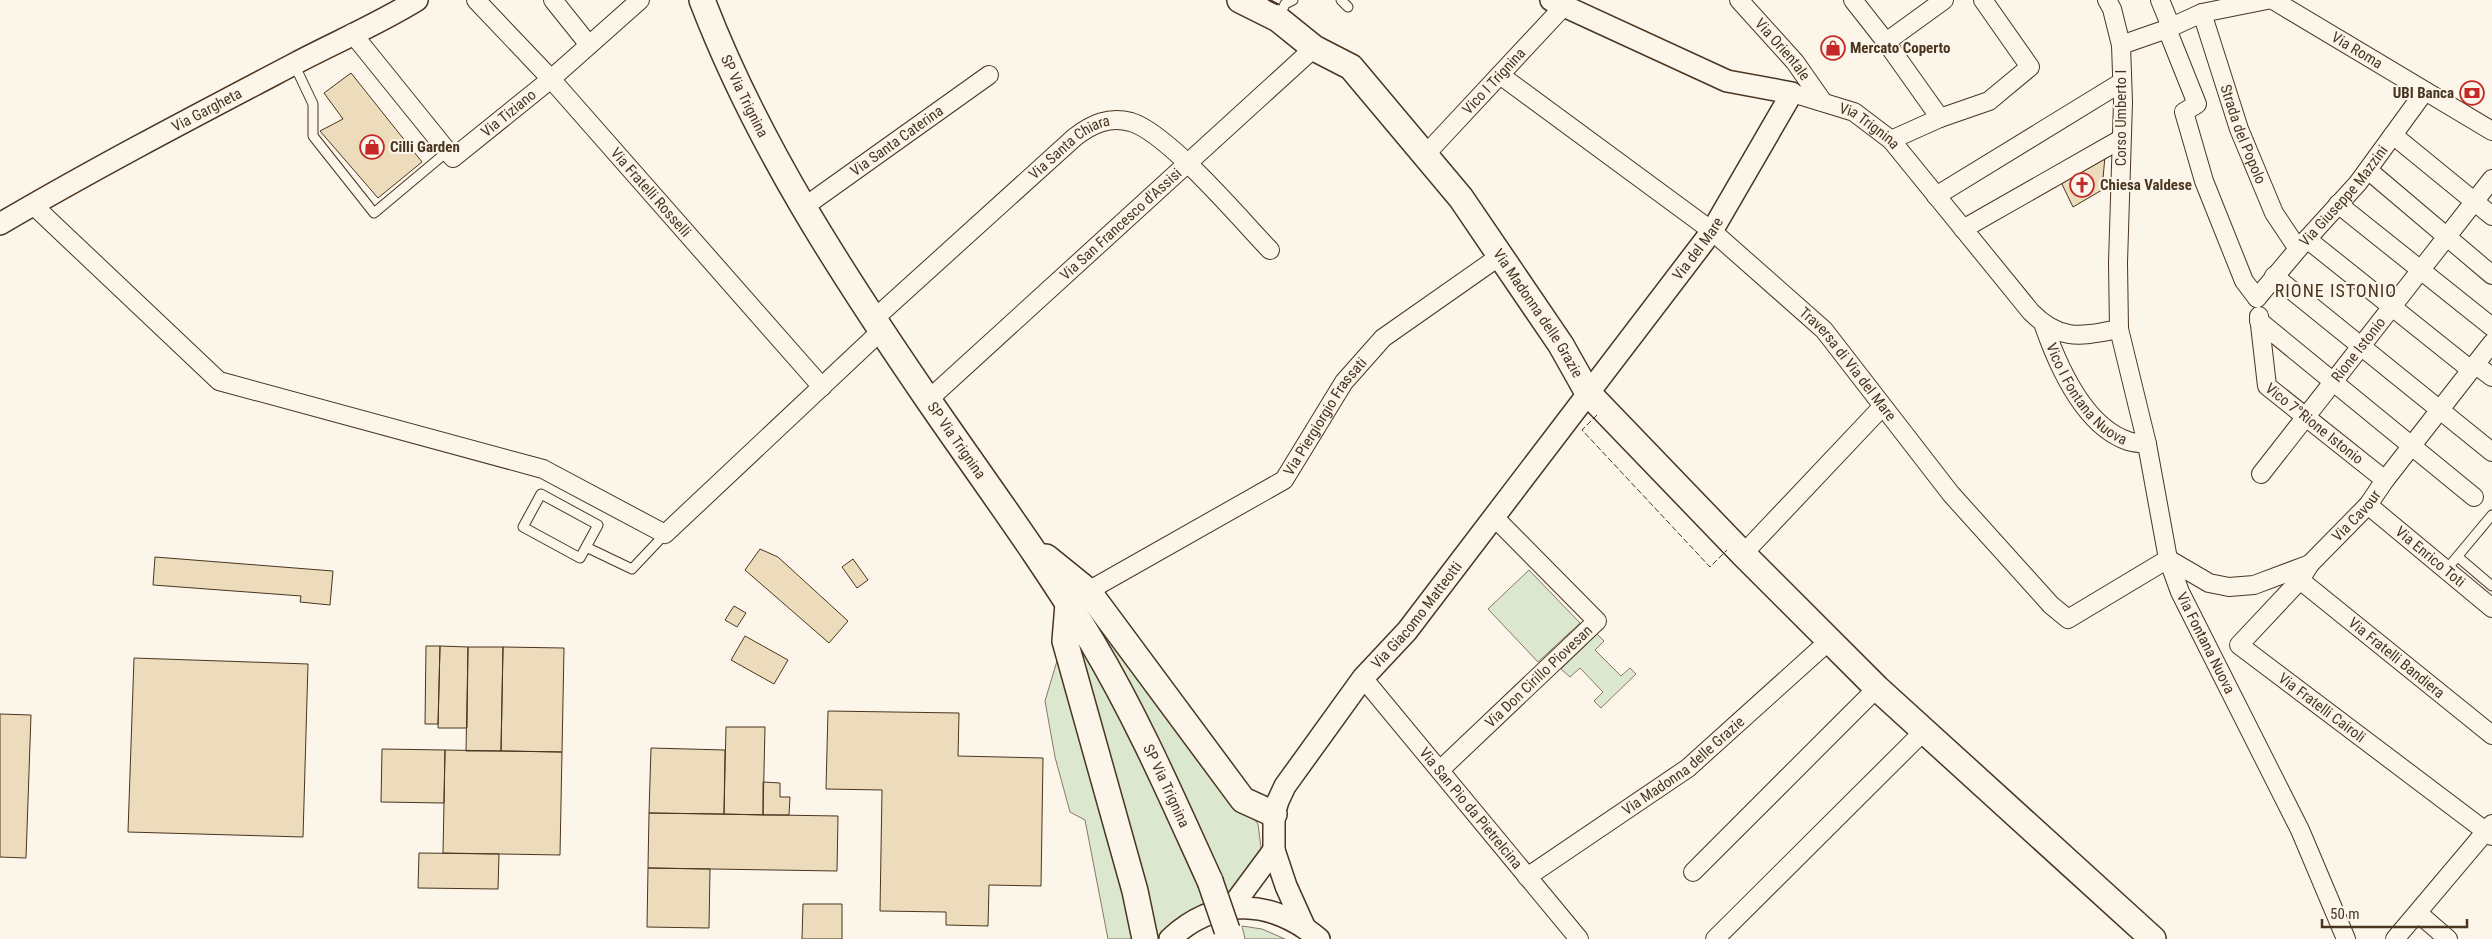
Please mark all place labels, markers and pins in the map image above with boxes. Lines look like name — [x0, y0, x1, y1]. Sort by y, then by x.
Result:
shop icon: Mercato Coperto — [1820, 35, 1846, 61]
place label: Mercato Coperto — [1850, 39, 1950, 57]
bank icon: UBI Banca — [2459, 80, 2485, 106]
place label: UBI Banca — [2393, 84, 2454, 102]
shop icon: Cilli Garden — [359, 134, 385, 160]
place label: Cilli Garden — [390, 138, 460, 156]
church icon: Chiesa Valdese — [2069, 172, 2095, 198]
place label: Chiesa Valdese — [2100, 176, 2192, 194]

